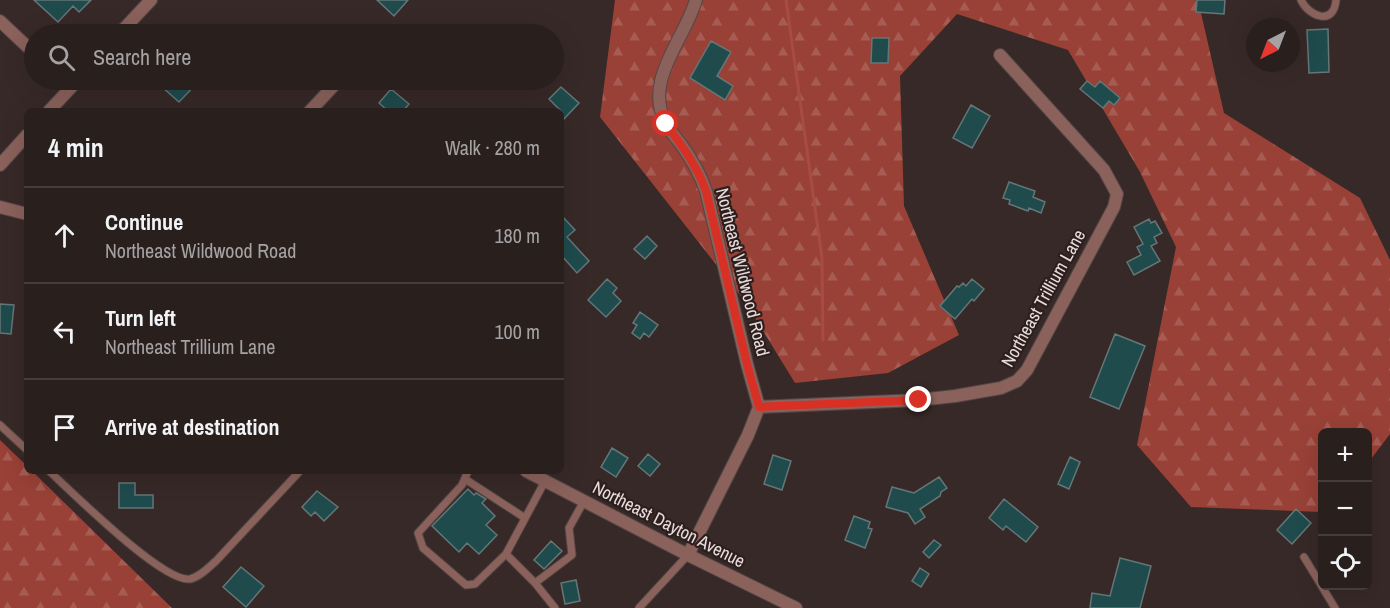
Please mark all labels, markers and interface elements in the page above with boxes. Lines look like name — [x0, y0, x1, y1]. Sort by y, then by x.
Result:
north arrow — [1246, 18, 1300, 72]
search box — [24, 24, 564, 90]
icon: search — [45, 41, 78, 74]
text: Search here — [93, 42, 191, 72]
route start — [652, 110, 678, 136]
text: 4 min — [48, 130, 104, 165]
text: Walk · 280 m — [445, 134, 540, 161]
street label: Northeast Wildwood Road — [710, 185, 776, 359]
text: Continue — [105, 207, 183, 237]
icon: ahead — [48, 219, 81, 252]
text: 180 m — [494, 222, 540, 249]
street label: Northeast Trillium Lane — [995, 225, 1091, 371]
text: Northeast Wildwood Road — [105, 237, 296, 264]
text: Turn left — [105, 303, 176, 333]
icon: left — [48, 315, 81, 348]
text: 100 m — [494, 318, 540, 345]
text: Northeast Trillium Lane — [105, 333, 275, 360]
route end — [905, 386, 931, 412]
icon: arrive — [48, 411, 81, 444]
text: Arrive at destination — [105, 412, 279, 442]
map controls — [1318, 428, 1372, 590]
button: + — [1318, 428, 1372, 482]
street label: Northeast Dayton Avenue — [588, 475, 750, 573]
button: − — [1318, 482, 1372, 536]
button: locate — [1318, 536, 1372, 590]

